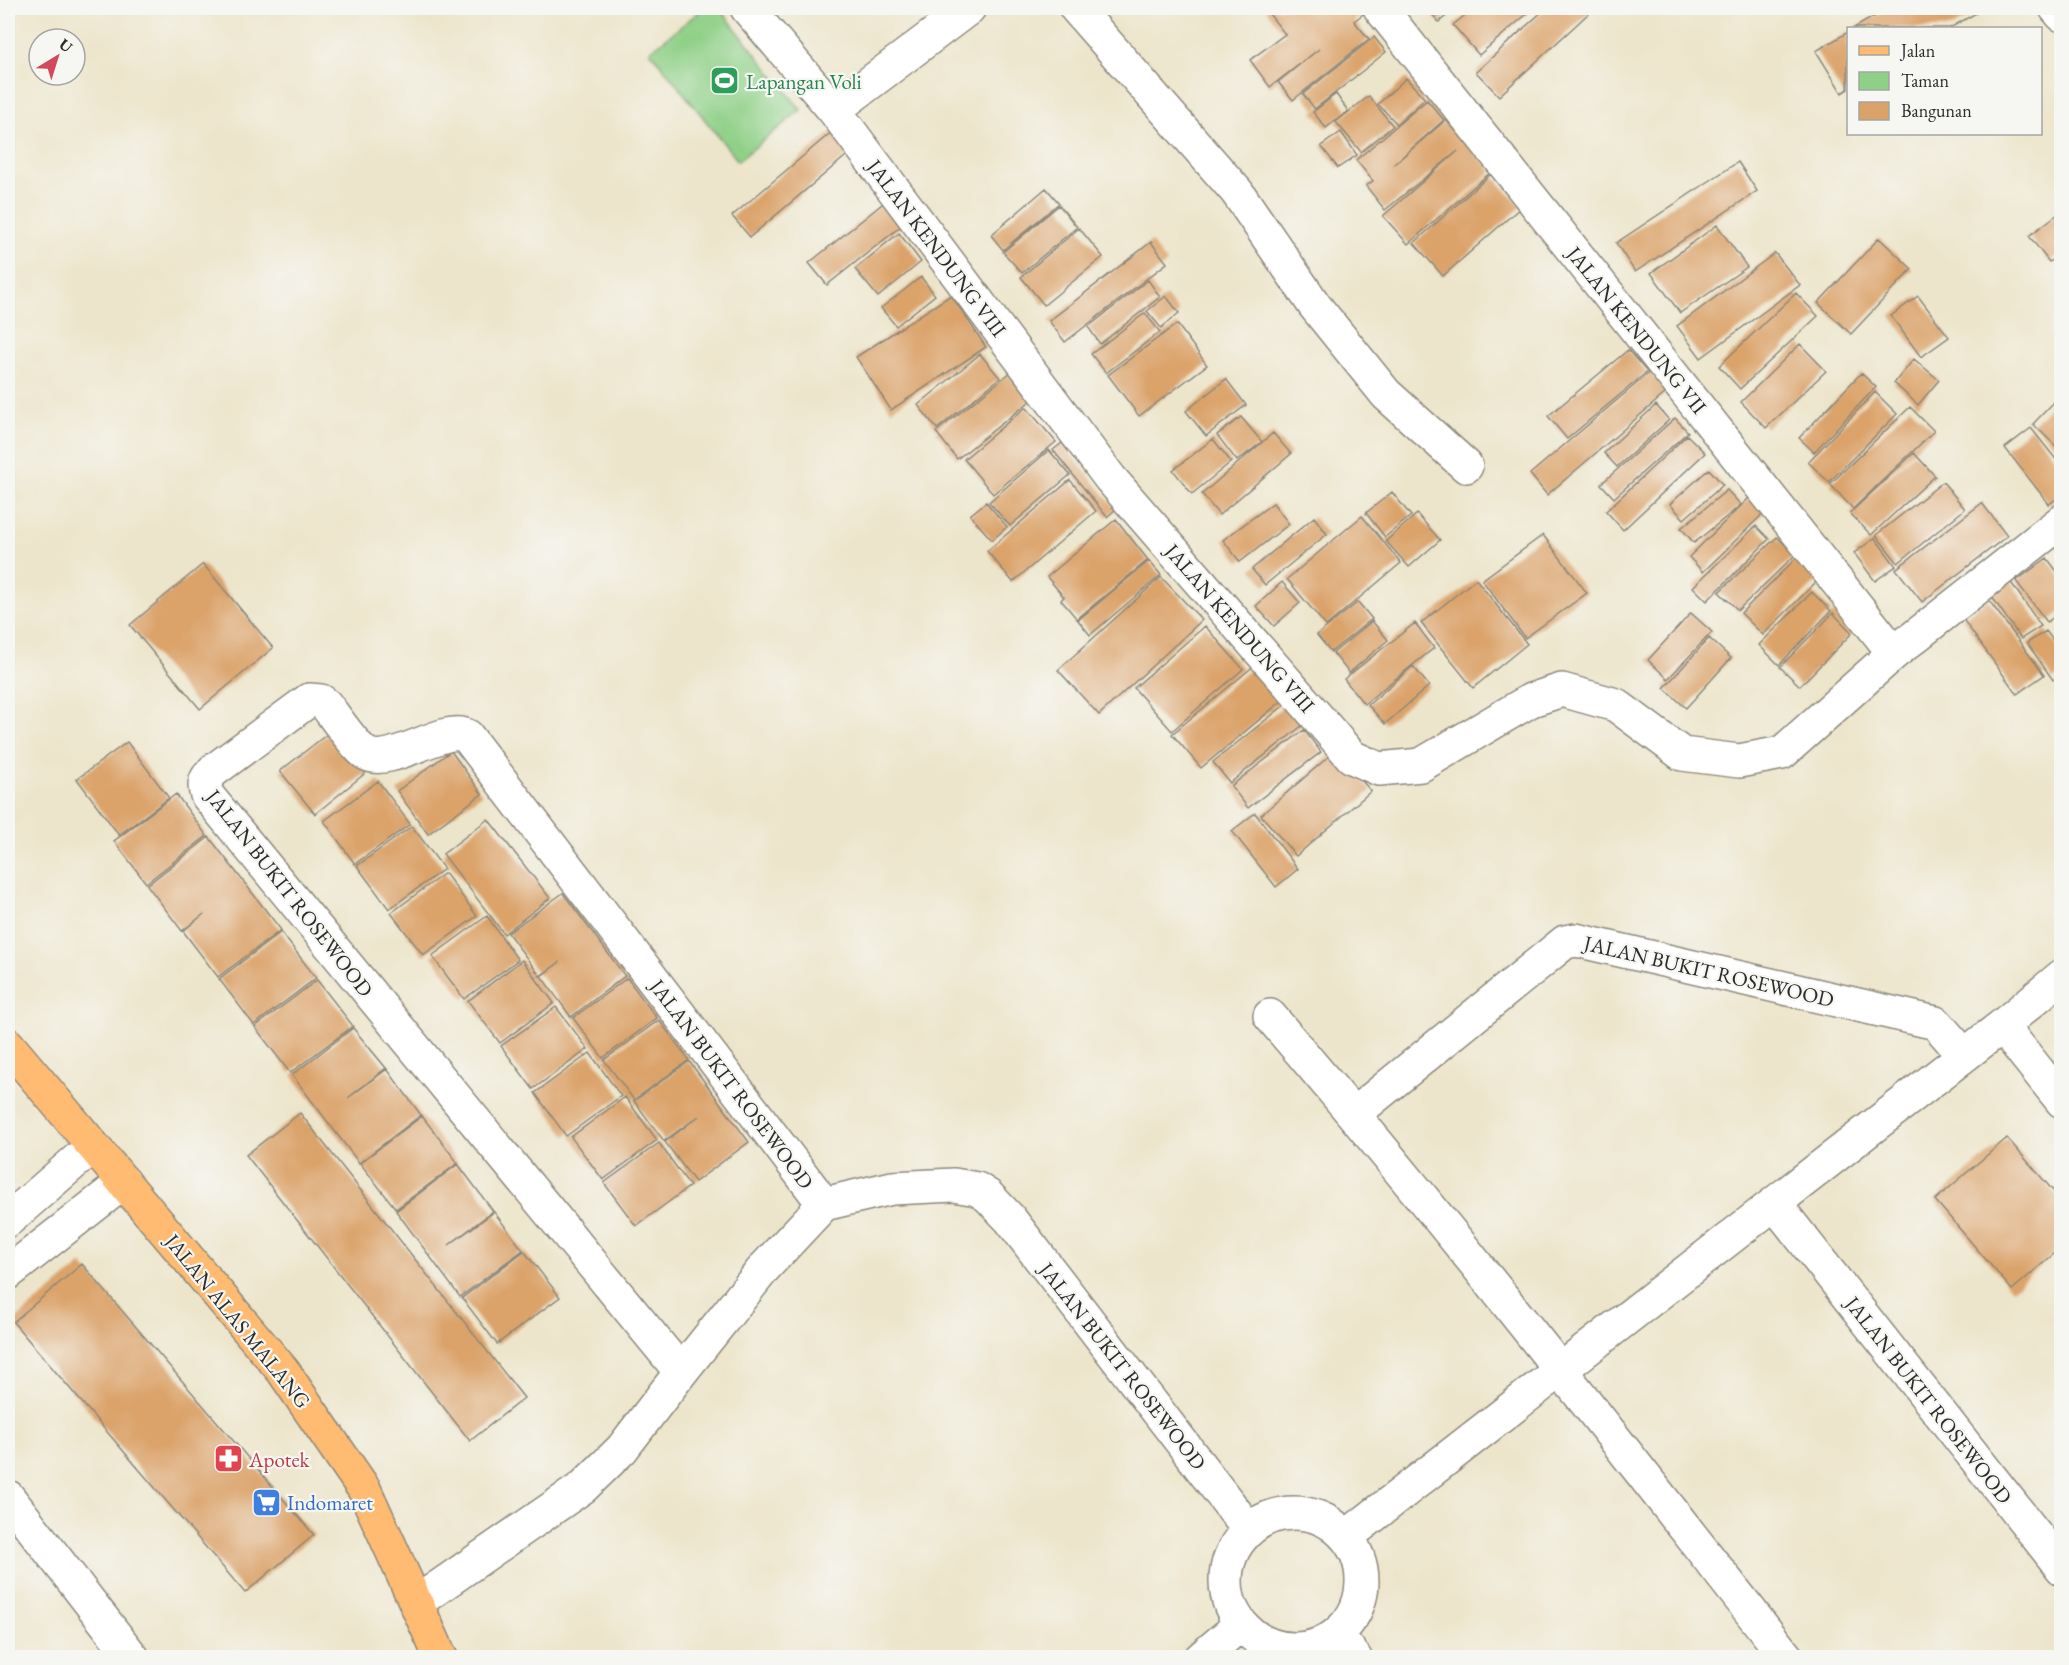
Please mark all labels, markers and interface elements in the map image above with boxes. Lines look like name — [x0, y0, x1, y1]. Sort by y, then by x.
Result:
north arrow — [27, 27, 87, 87]
legend — [1847, 27, 2042, 135]
text: U — [55, 34, 77, 58]
text: Jalan — [1899, 39, 1936, 62]
sports icon: Lapangan Voli — [709, 65, 741, 97]
place label: Lapangan Voli — [746, 68, 862, 95]
text: Taman — [1901, 69, 1950, 92]
text: Bangunan — [1901, 99, 1972, 122]
street label: JALAN KENDUNG VIII — [860, 152, 1013, 342]
street label: JALAN KENDUNG VII — [1560, 239, 1713, 419]
street label: JALAN KENDUNG VIII — [1158, 536, 1321, 718]
street label: JALAN BUKIT ROSEWOOD — [199, 782, 379, 1002]
street label: JALAN BUKIT ROSEWOOD — [1579, 929, 1837, 1013]
street label: JALAN BUKIT ROSEWOOD — [643, 972, 820, 1194]
street label: JALAN ALAS MALANG — [158, 1227, 317, 1414]
street label: JALAN BUKIT ROSEWOOD — [1032, 1255, 1212, 1475]
street label: JALAN BUKIT ROSEWOOD — [1838, 1289, 2018, 1509]
pharmacy icon: Apotek — [212, 1443, 244, 1475]
place label: Apotek — [248, 1446, 311, 1473]
supermarket icon: Indomaret — [250, 1486, 282, 1518]
place label: Indomaret — [287, 1489, 373, 1516]

